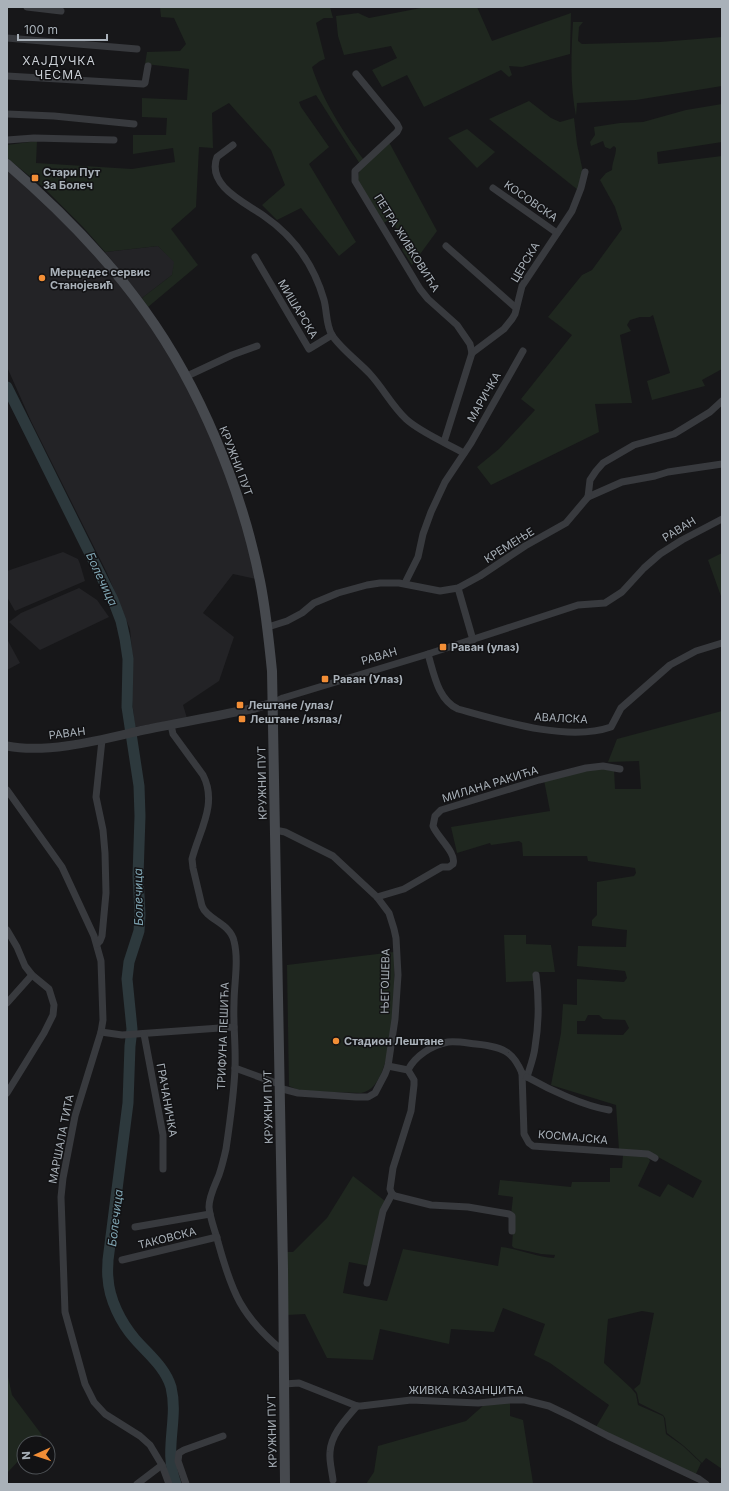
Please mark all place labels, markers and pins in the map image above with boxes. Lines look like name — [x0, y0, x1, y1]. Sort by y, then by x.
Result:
place label: Стари Пут За Болеч — [43, 165, 101, 192]
marker: Стари Пут За Болеч — [30, 173, 40, 183]
place label: Мерцедес сервис Станојевић — [50, 265, 151, 292]
marker: Мерцедес сервис Станојевић — [37, 273, 47, 283]
place label: Раван (улаз) — [451, 640, 520, 654]
marker: Раван (улаз) — [438, 642, 448, 652]
place label: Раван (Улаз) — [333, 672, 403, 686]
marker: Раван (Улаз) — [320, 674, 330, 684]
place label: Лештане /улаз/ — [248, 698, 334, 712]
marker: Лештане /улаз/ — [235, 700, 245, 710]
place label: Лештане /излаз/ — [250, 712, 343, 726]
marker: Лештане /излаз/ — [237, 714, 247, 724]
place label: Стадион Лештане — [344, 1034, 444, 1048]
marker: Стадион Лештане — [331, 1036, 341, 1046]

